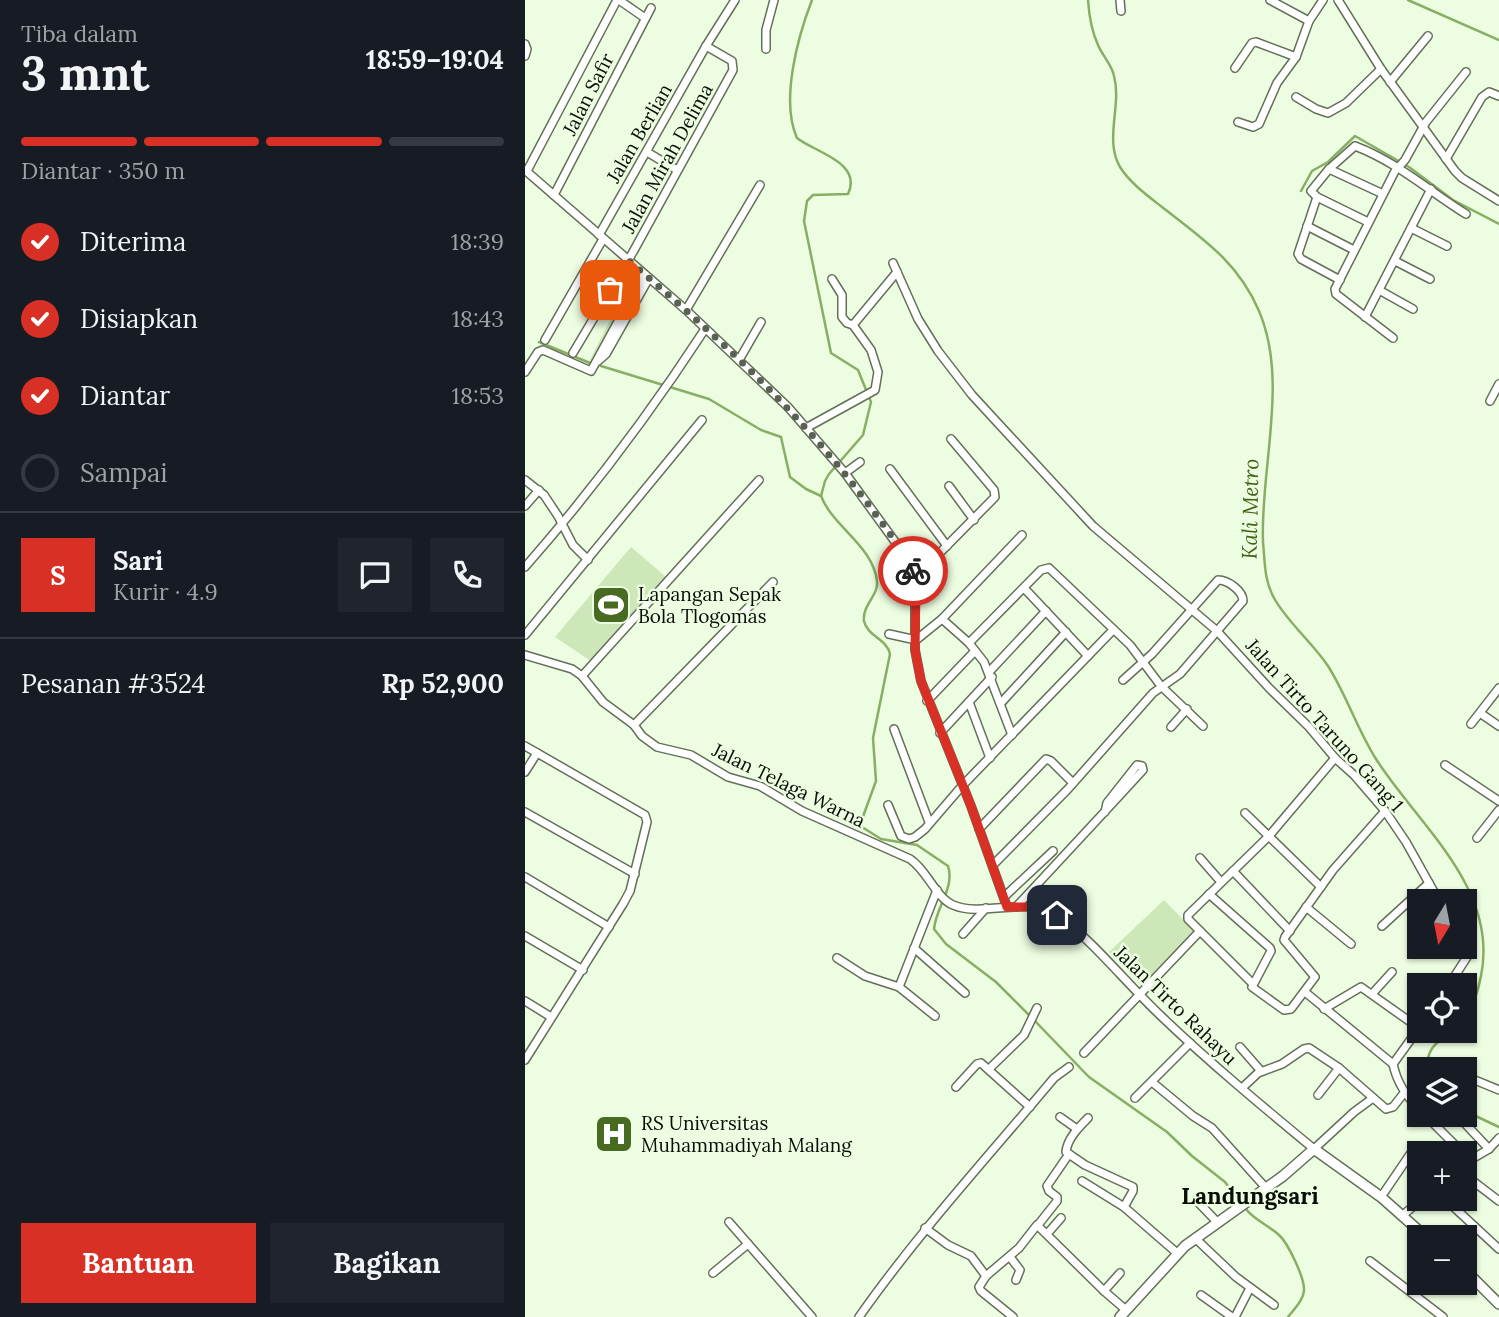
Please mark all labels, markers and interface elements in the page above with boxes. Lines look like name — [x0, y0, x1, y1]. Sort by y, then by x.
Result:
text: Tiba dalam — [21, 19, 138, 48]
text: 18:59–19:04 — [366, 43, 504, 76]
text: 3 mnt — [21, 44, 149, 103]
street label: Jalan Safir — [557, 48, 619, 140]
street label: Jalan Berlian — [601, 79, 677, 188]
street label: Jalan Mirah Delima — [616, 79, 718, 238]
text: Diantar · 350 m — [21, 156, 185, 185]
icon: check — [21, 223, 59, 261]
text: Diterima — [80, 225, 186, 258]
text: 18:39 — [451, 227, 504, 256]
pin — [580, 260, 640, 320]
icon: bag — [591, 271, 629, 309]
icon: check — [21, 300, 59, 338]
text: Disiapkan — [80, 302, 198, 335]
text: 18:43 — [452, 304, 504, 333]
icon: check — [21, 377, 59, 415]
text: Diantar — [80, 379, 170, 412]
text: 18:53 — [452, 381, 504, 410]
text: Sampai — [80, 456, 168, 489]
water label: Kali Metro — [1236, 459, 1264, 559]
courier — [878, 536, 948, 606]
button: chat — [338, 538, 412, 612]
button: phone — [430, 538, 504, 612]
text: Sari — [113, 544, 163, 577]
icon: bike — [894, 552, 932, 590]
text: S — [50, 559, 66, 592]
text: Kurir · 4.9 — [113, 577, 218, 606]
place label: Lapangan Sepak Bola Tlogomas — [638, 582, 782, 628]
sports icon: Lapangan Sepak Bola Tlogomas — [590, 584, 632, 626]
street label: Jalan Tirto Taruno Gang 1 — [1240, 633, 1409, 816]
text: Pesanan #3524 — [21, 667, 206, 700]
text: Rp 52,900 — [381, 667, 504, 700]
street label: Jalan Telaga Warna — [708, 737, 870, 833]
pin — [1027, 885, 1087, 945]
north arrow — [1407, 889, 1477, 959]
map controls — [1407, 889, 1477, 1295]
icon: home — [1038, 896, 1076, 934]
street label: Jalan Tirto Rahayu — [1109, 940, 1242, 1070]
button: locate — [1407, 973, 1477, 1043]
button: layers — [1407, 1057, 1477, 1127]
place label: RS Universitas Muhammadiyah Malang — [641, 1111, 852, 1157]
hospital icon: RS Universitas Muhammadiyah Malang — [593, 1113, 635, 1155]
button: + — [1407, 1141, 1477, 1211]
district label: Landungsari — [1181, 1181, 1319, 1210]
button: Bantuan — [21, 1223, 256, 1303]
button: Bagikan — [270, 1223, 504, 1303]
button: − — [1407, 1225, 1477, 1295]

